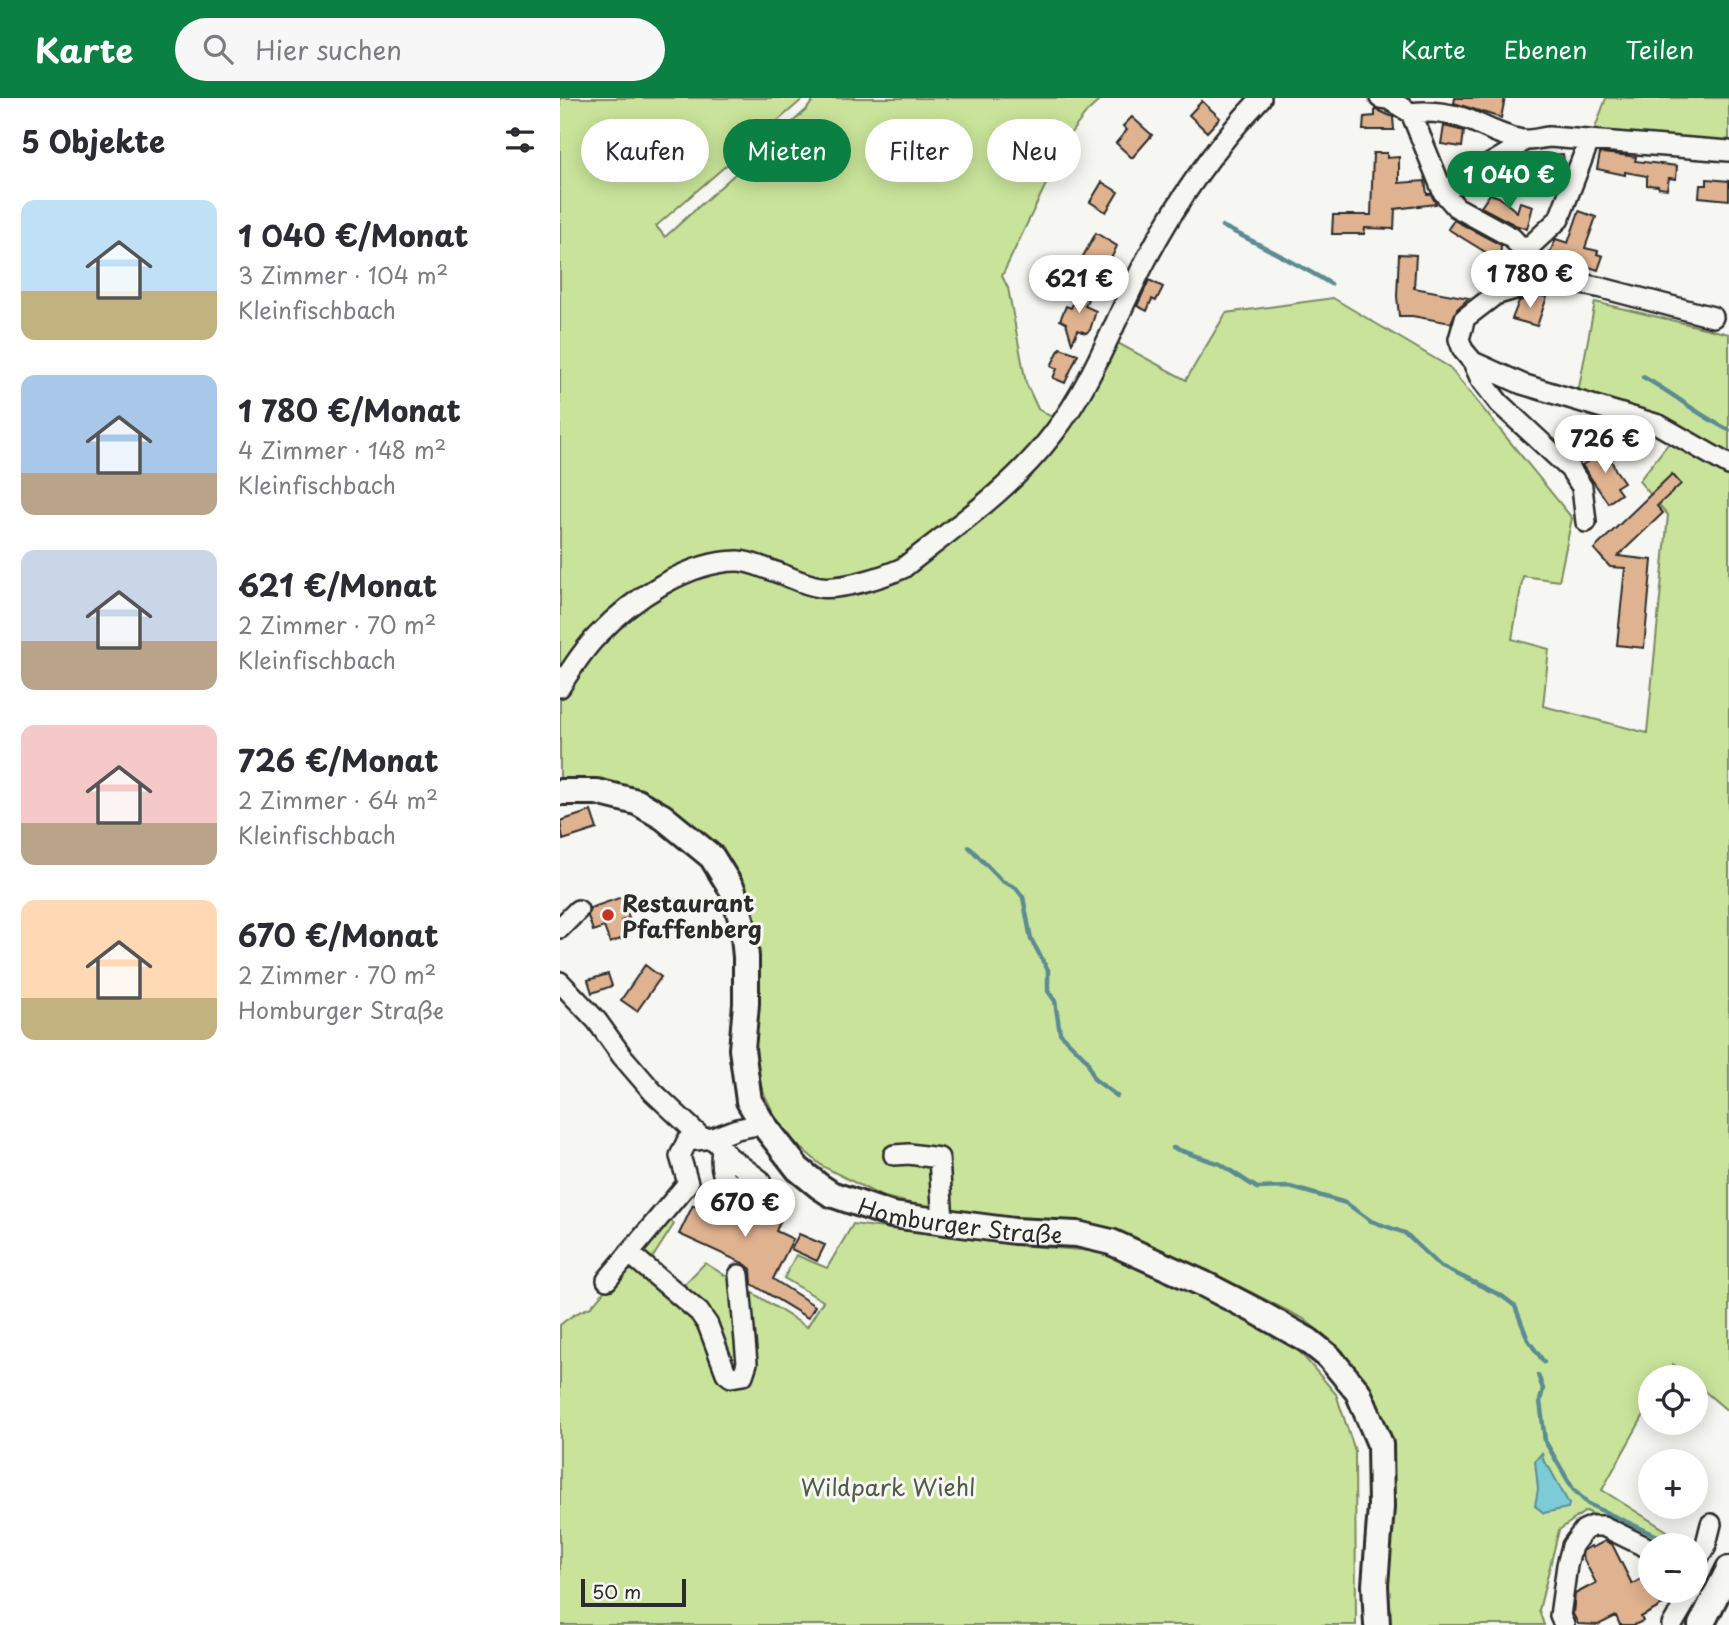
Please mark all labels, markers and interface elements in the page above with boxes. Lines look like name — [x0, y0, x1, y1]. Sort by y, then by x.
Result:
search box — [175, 18, 665, 81]
text: Karte — [35, 24, 133, 74]
icon: search — [199, 30, 237, 68]
text: Hier suchen — [255, 30, 402, 69]
text: Karte — [1401, 31, 1466, 67]
text: Ebenen — [1504, 31, 1587, 67]
text: Teilen — [1625, 31, 1694, 67]
text: 5 Objekte — [21, 118, 165, 163]
chip: Kaufen — [581, 119, 709, 182]
chip: Mieten — [723, 119, 851, 182]
chip: Filter — [865, 119, 973, 182]
chip: Neu — [987, 119, 1081, 182]
icon: filters — [501, 121, 539, 159]
pin: 1 040 € — [1444, 152, 1574, 211]
text: 1 040 € — [1463, 156, 1555, 191]
text: 1 040 €/Monat — [238, 212, 468, 257]
icon: home — [77, 228, 161, 312]
pin: 1 780 € — [1465, 250, 1595, 310]
text: 1 780 € — [1487, 255, 1573, 290]
pin: 621 € — [1030, 256, 1128, 315]
text: 3 Zimmer · 104 m² — [238, 257, 448, 292]
text: 621 € — [1045, 260, 1113, 295]
text: Kleinfischbach — [238, 292, 396, 327]
text: 1 780 €/Monat — [238, 387, 461, 432]
icon: home — [77, 403, 161, 487]
pin: 726 € — [1556, 416, 1654, 475]
text: 726 € — [1570, 420, 1640, 455]
text: 4 Zimmer · 148 m² — [238, 432, 446, 467]
text: Kleinfischbach — [238, 467, 396, 502]
text: 621 €/Monat — [238, 562, 437, 607]
icon: home — [77, 578, 161, 662]
text: 2 Zimmer · 70 m² — [238, 607, 436, 642]
text: Kleinfischbach — [238, 642, 396, 677]
text: 726 €/Monat — [238, 737, 439, 782]
icon: home — [77, 753, 161, 837]
text: 2 Zimmer · 64 m² — [238, 782, 438, 817]
text: Kleinfischbach — [238, 817, 396, 852]
place label: Restaurant Pfaffenberg — [622, 885, 762, 946]
marker: Restaurant Pfaffenberg — [600, 907, 616, 923]
text: 670 €/Monat — [238, 912, 439, 957]
icon: home — [77, 928, 161, 1012]
text: 2 Zimmer · 70 m² — [238, 957, 436, 992]
text: Homburger Straße — [238, 992, 444, 1027]
pin: 670 € — [696, 1180, 794, 1239]
text: 670 € — [710, 1184, 780, 1219]
street label: Homburger Straße — [854, 1187, 1063, 1251]
map controls — [1638, 1365, 1708, 1603]
button: locate — [1638, 1365, 1708, 1435]
button: + — [1638, 1449, 1708, 1519]
park label: Wildpark Wiehl — [801, 1469, 975, 1504]
button: − — [1638, 1533, 1708, 1603]
scale bar — [581, 1576, 686, 1608]
text: 50 m — [592, 1577, 641, 1605]

